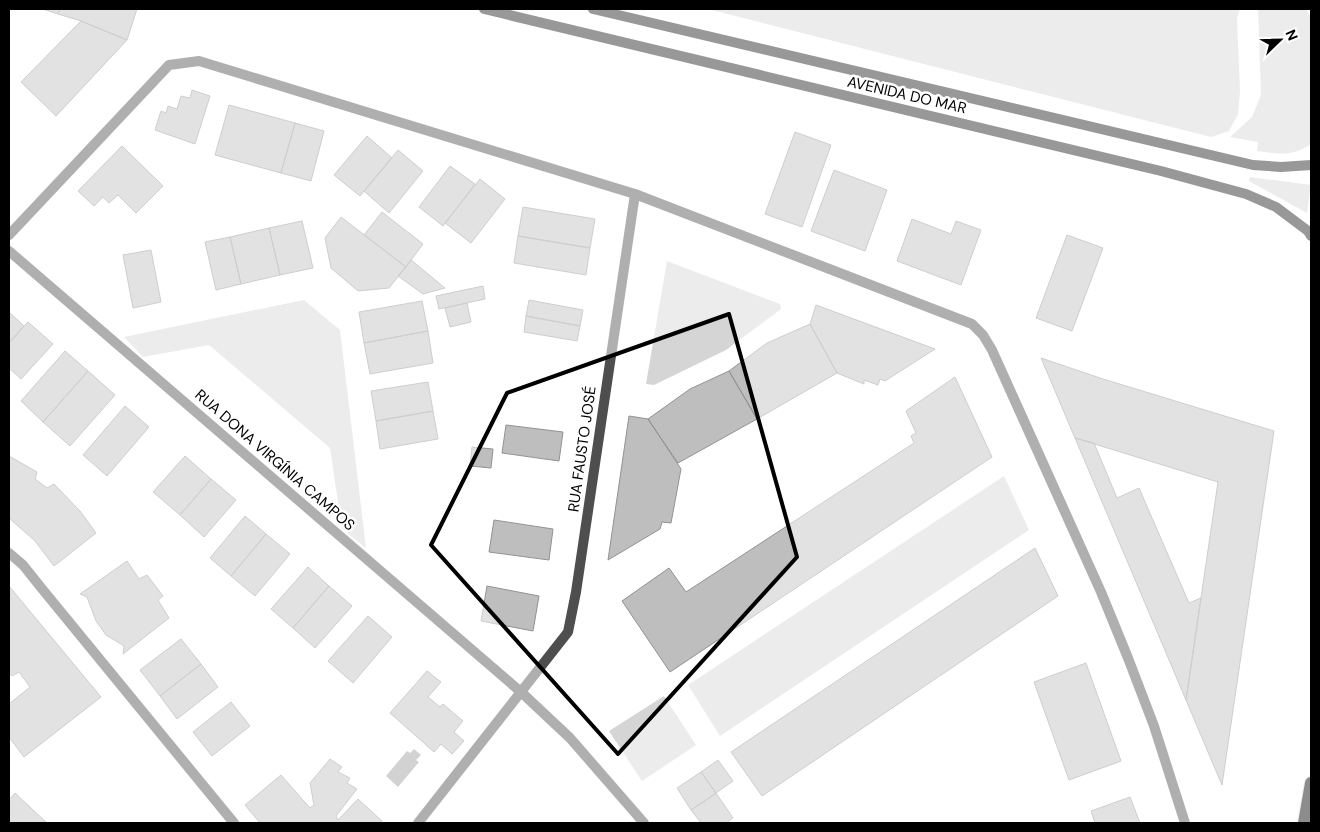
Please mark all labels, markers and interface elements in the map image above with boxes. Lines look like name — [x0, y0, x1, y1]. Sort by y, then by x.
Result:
north arrow — [1255, 15, 1305, 65]
text: N — [1282, 27, 1302, 43]
street label: AVENIDA DO MAR — [845, 72, 969, 118]
street label: RUA DONA VIRGÍNIA CAMPOS — [191, 385, 359, 535]
street label: RUA FAUSTO JOSÉ — [563, 385, 601, 513]

